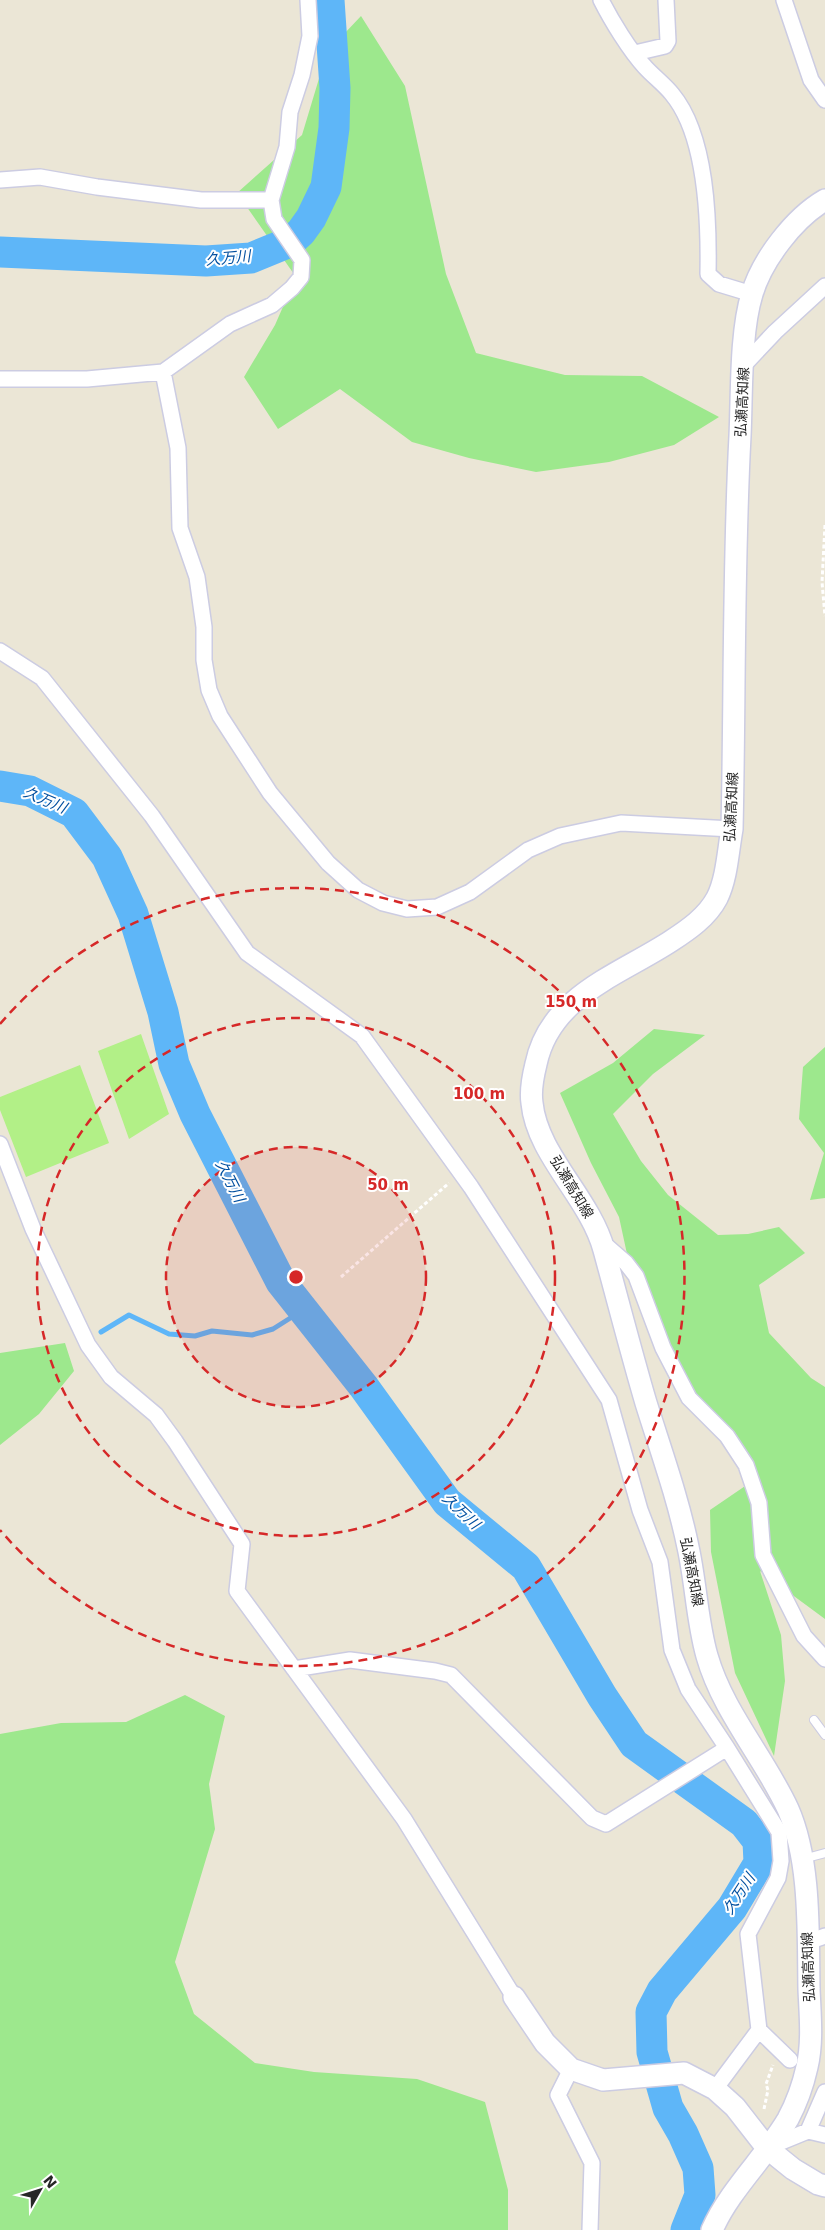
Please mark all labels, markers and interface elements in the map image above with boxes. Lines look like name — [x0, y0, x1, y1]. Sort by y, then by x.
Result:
water label: 久万川 — [205, 247, 253, 269]
street label: 弘瀬高知線 — [732, 367, 752, 437]
street label: 弘瀬高知線 — [721, 772, 741, 842]
water label: 久万川 — [21, 783, 71, 818]
text: 150 m — [545, 993, 597, 1011]
text: 100 m — [453, 1085, 505, 1103]
street label: 弘瀬高知線 — [547, 1153, 597, 1221]
water label: 久万川 — [212, 1157, 249, 1207]
text: 50 m — [367, 1176, 409, 1194]
centre of rings — [287, 1268, 305, 1286]
water label: 久万川 — [438, 1489, 485, 1534]
street label: 弘瀬高知線 — [677, 1536, 707, 1608]
water label: 久万川 — [719, 1869, 760, 1918]
street label: 弘瀬高知線 — [799, 1932, 817, 2002]
north arrow — [15, 2165, 65, 2215]
text: N — [40, 2172, 60, 2191]

